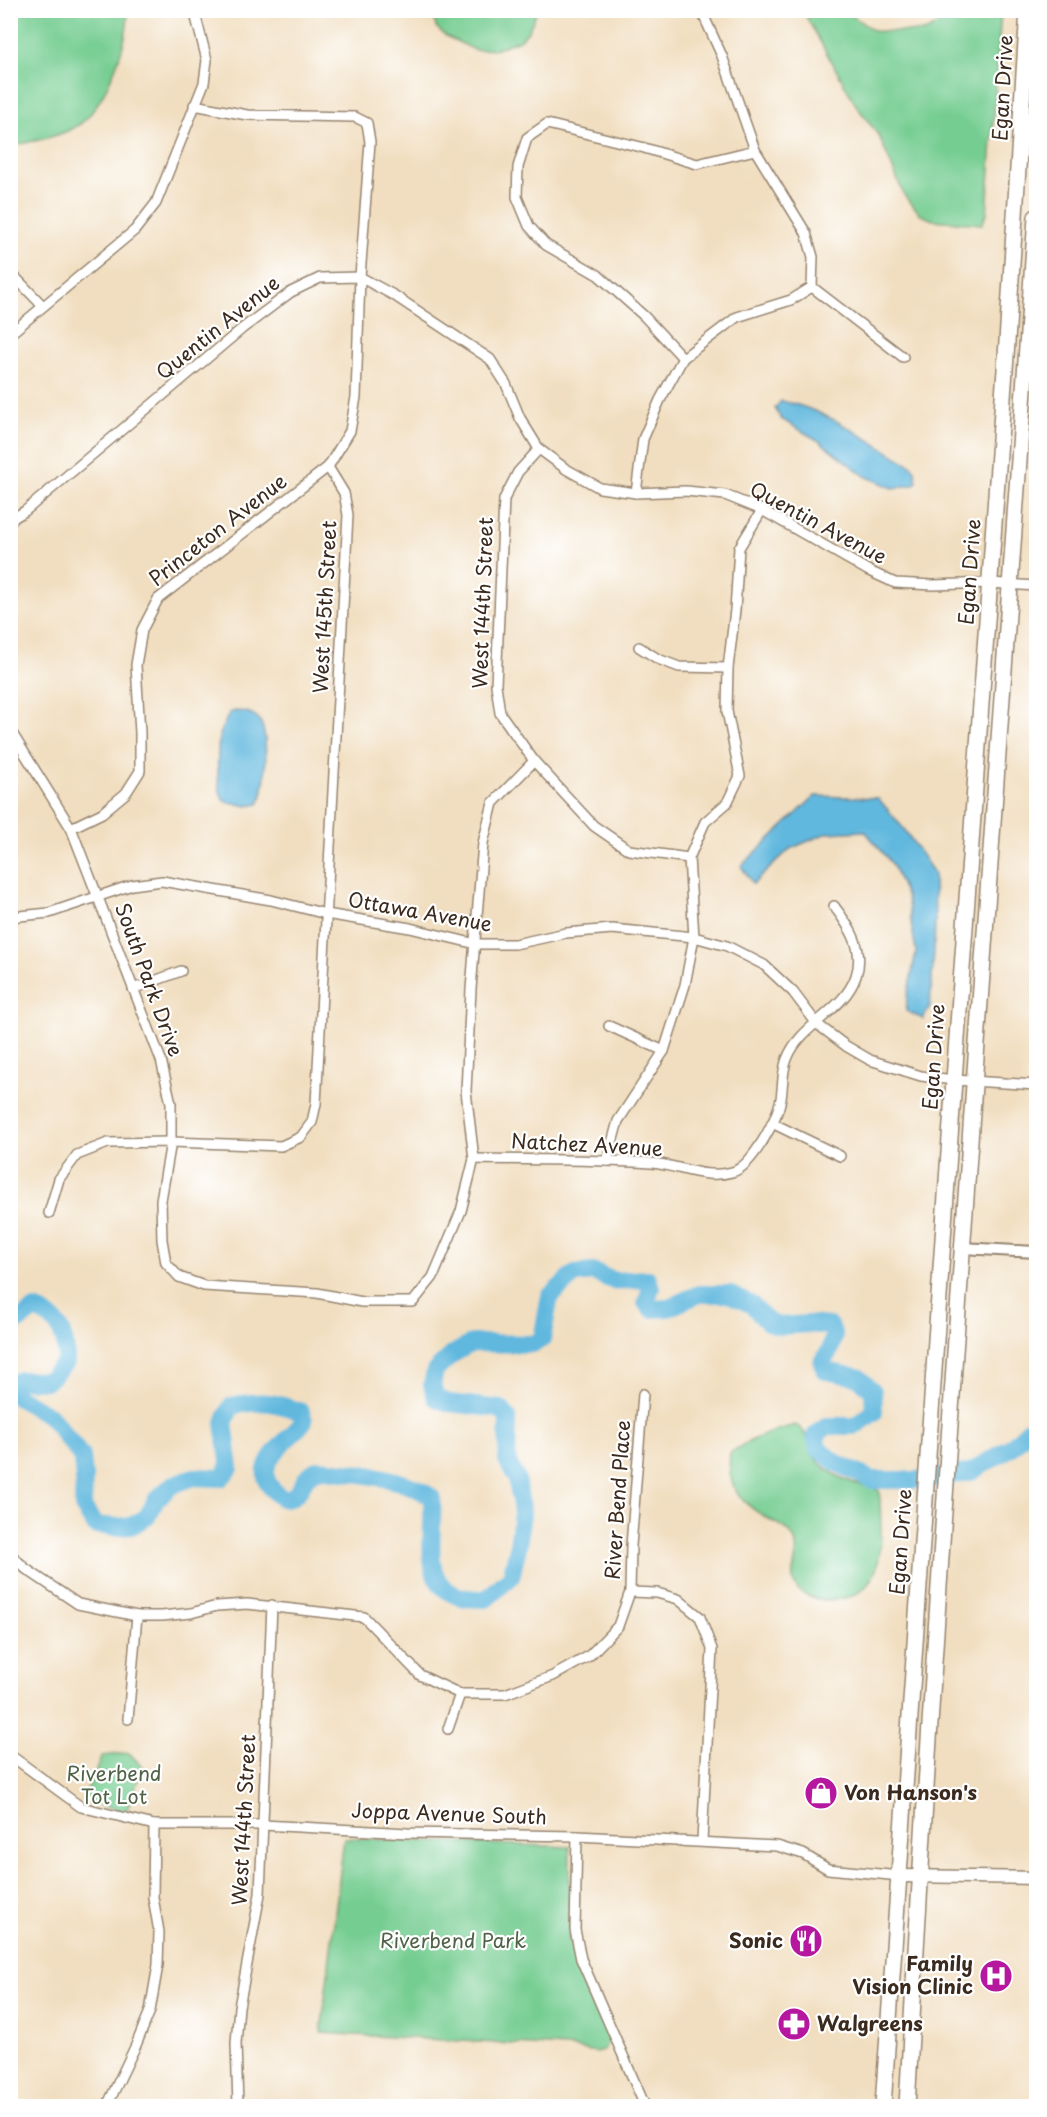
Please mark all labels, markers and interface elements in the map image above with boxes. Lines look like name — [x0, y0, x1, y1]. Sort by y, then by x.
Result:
street label: Egan Drive — [984, 34, 1020, 142]
street label: Quentin Avenue — [149, 268, 286, 386]
street label: Princeton Avenue — [142, 466, 293, 593]
street label: Quentin Avenue — [745, 473, 892, 571]
street label: West 144th Street — [464, 517, 500, 689]
street label: Egan Drive — [950, 518, 988, 626]
street label: West 145th Street — [304, 520, 344, 694]
street label: Ottawa Avenue — [346, 884, 495, 938]
street label: South Park Drive — [108, 899, 192, 1061]
street label: Egan Drive — [914, 1003, 952, 1111]
street label: Natchez Avenue — [510, 1125, 664, 1163]
street label: River Bend Place — [596, 1419, 638, 1581]
street label: Egan Drive — [881, 1488, 919, 1596]
street label: West 144th Street — [224, 1733, 262, 1906]
park label: Riverbend Tot Lot — [66, 1758, 162, 1811]
shop icon: Von Hanson's — [803, 1775, 839, 1811]
place label: Von Hanson's — [844, 1777, 978, 1807]
street label: Joppa Avenue South — [351, 1795, 547, 1831]
restaurant icon: Sonic — [788, 1923, 824, 1959]
park label: Riverbend Park — [380, 1925, 526, 1955]
place label: Sonic — [729, 1925, 783, 1955]
place label: Family Vision Clinic — [852, 1948, 973, 2001]
hospital icon: Family Vision Clinic — [978, 1958, 1014, 1994]
pharmacy icon: Walgreens — [776, 2006, 812, 2042]
place label: Walgreens — [817, 2008, 923, 2038]

